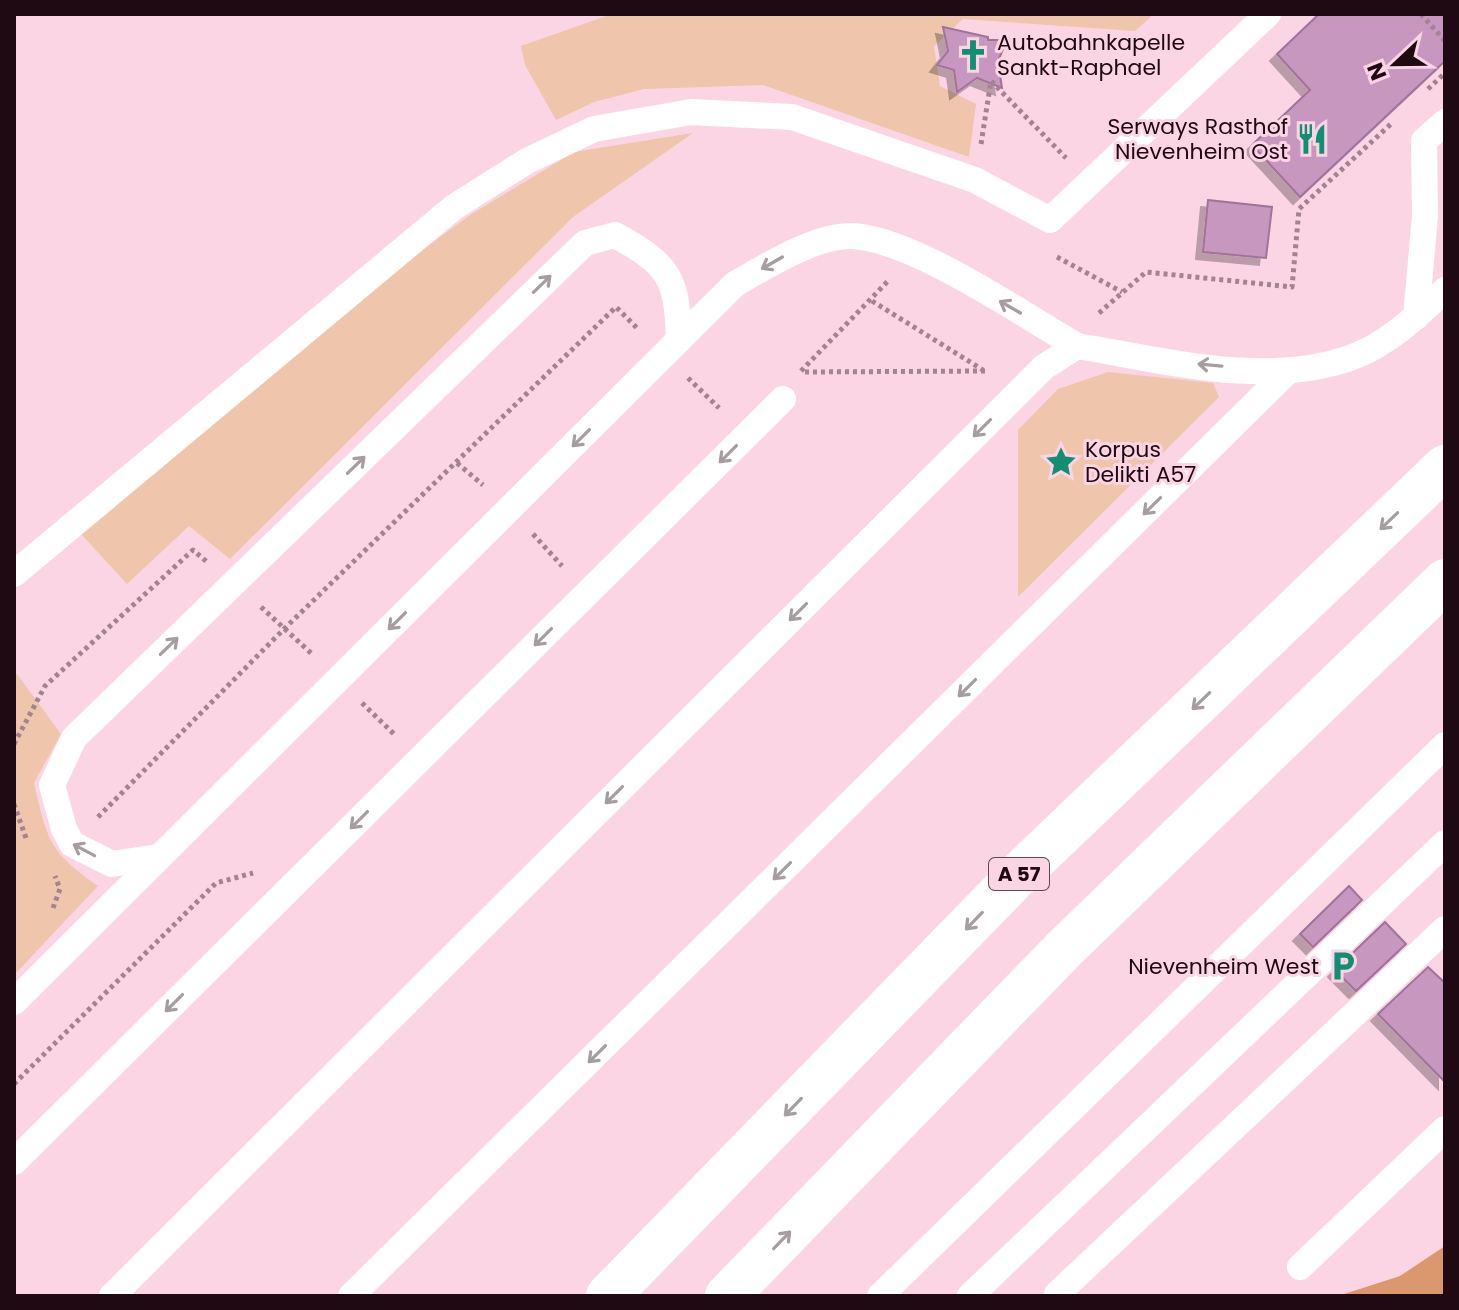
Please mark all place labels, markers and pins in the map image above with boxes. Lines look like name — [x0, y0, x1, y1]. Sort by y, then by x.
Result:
place label: Autobahnkapelle Sankt-Raphael — [997, 27, 1185, 83]
church icon: Autobahnkapelle Sankt-Raphael — [956, 38, 990, 72]
place label: Serways Rasthof Nievenheim Ost — [1107, 111, 1288, 167]
restaurant icon: Serways Rasthof Nievenheim Ost — [1295, 122, 1329, 156]
place label: Korpus Delikti A57 — [1085, 434, 1196, 490]
place icon: Korpus Delikti A57 — [1044, 445, 1078, 479]
parking icon: Nievenheim West — [1326, 949, 1360, 983]
place label: Nievenheim West — [1128, 951, 1319, 982]

